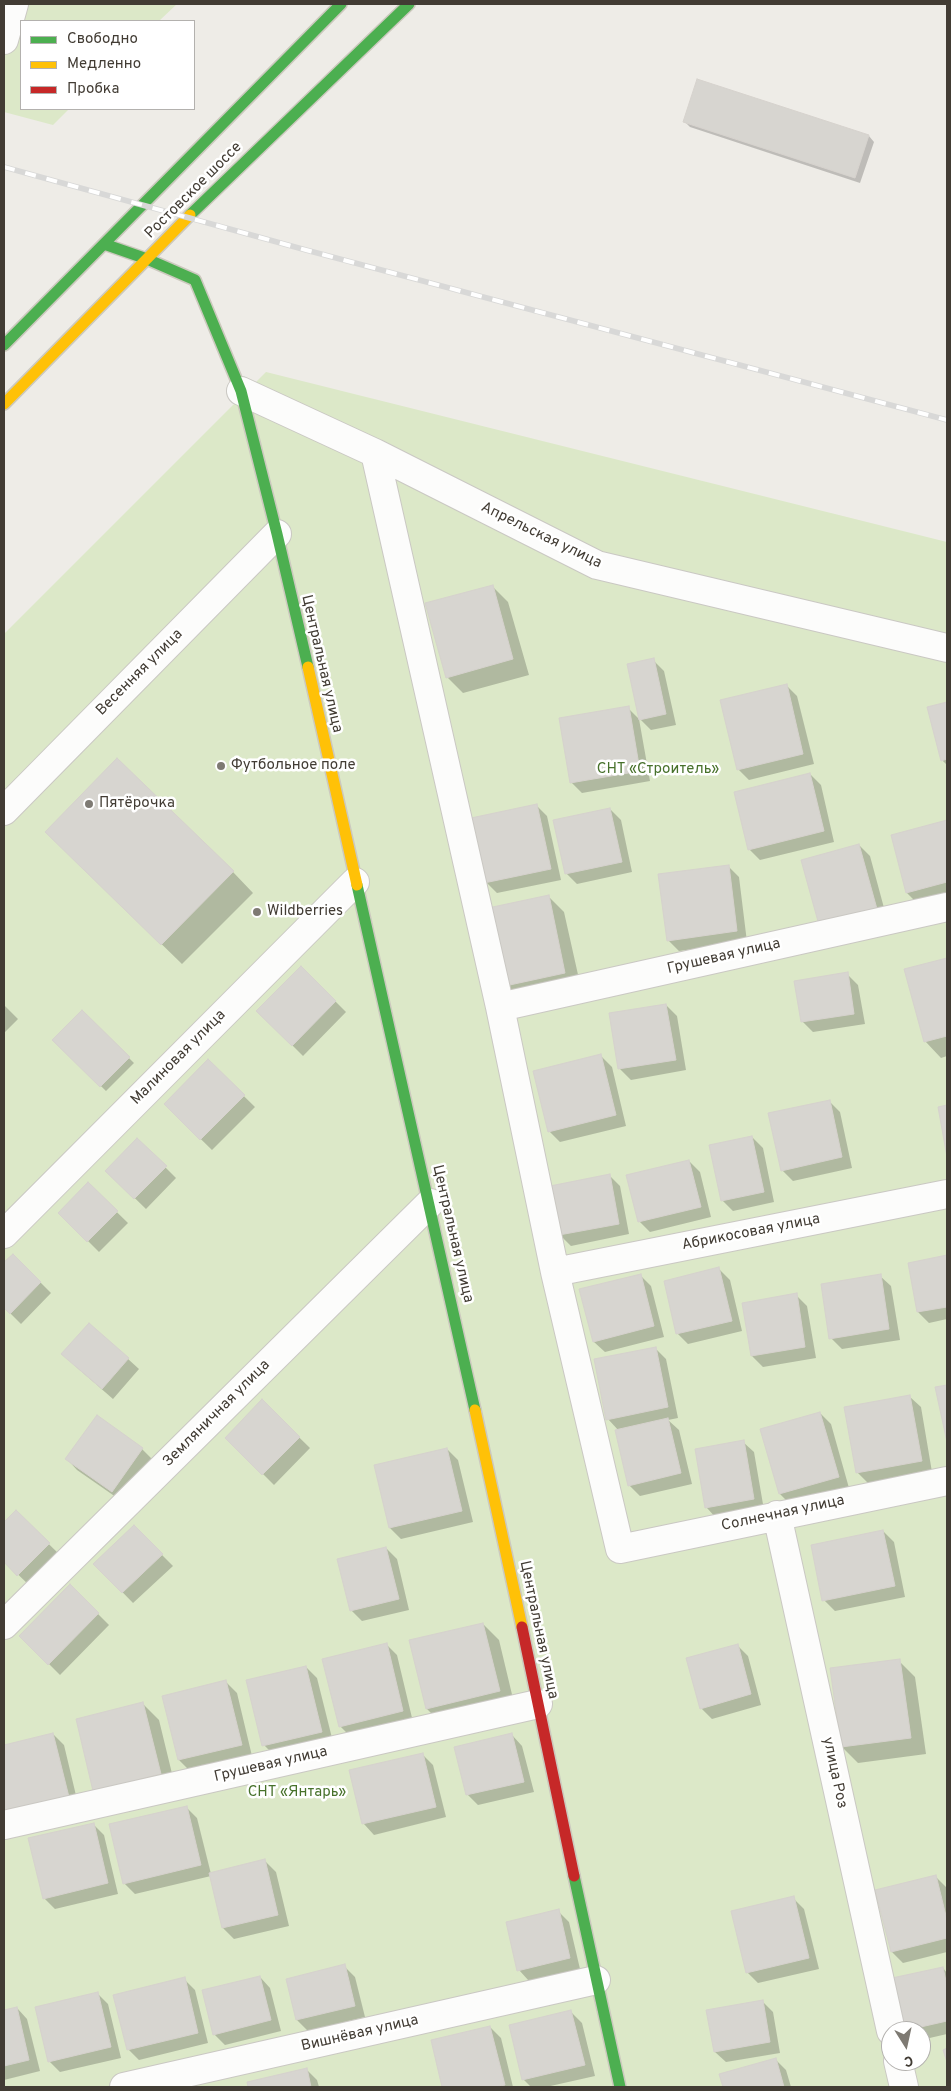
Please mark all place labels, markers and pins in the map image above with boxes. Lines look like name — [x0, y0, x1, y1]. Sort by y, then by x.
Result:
place label: Футбольное поле — [231, 757, 355, 775]
marker: Футбольное поле — [215, 760, 227, 772]
place label: Пятёрочка — [99, 795, 175, 813]
marker: Пятёрочка — [83, 798, 95, 810]
place label: Wildberries — [267, 903, 343, 921]
marker: Wildberries — [251, 906, 263, 918]

